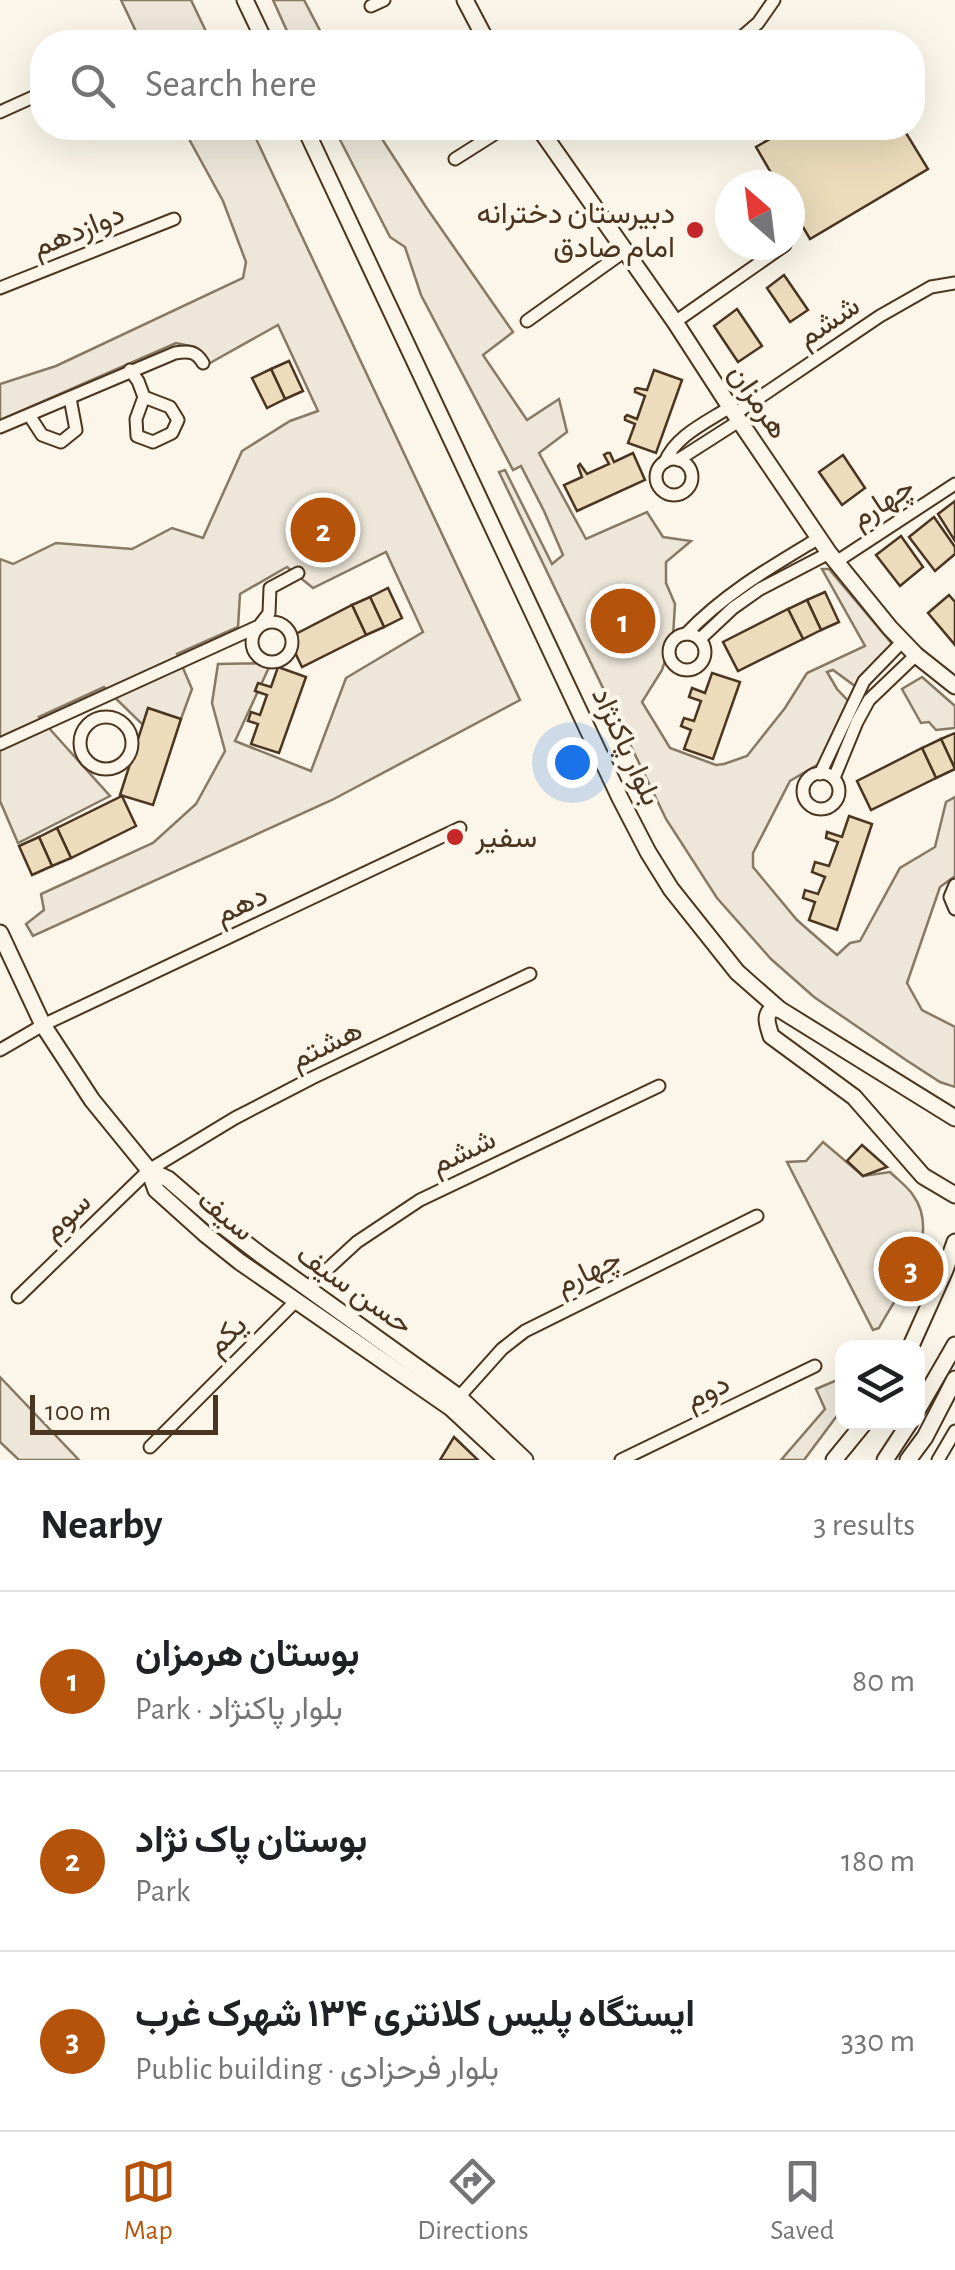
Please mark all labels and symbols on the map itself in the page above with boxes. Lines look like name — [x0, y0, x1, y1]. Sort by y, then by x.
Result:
north arrow — [715, 170, 805, 260]
street label: دوازدهم — [28, 199, 130, 266]
place label: دبیرستان دخترانه امام صادق — [477, 199, 675, 266]
marker: دبیرستان دخترانه امام صادق — [684, 219, 706, 241]
street label: ششم — [792, 290, 867, 356]
street label: هرمزان — [721, 359, 794, 445]
street label: چهارم — [846, 472, 922, 537]
pin: 2 — [290, 492, 356, 568]
pin: 1 — [590, 584, 656, 658]
street label: بلوار پاکنژاد — [582, 683, 666, 812]
your location — [547, 737, 598, 788]
place label: سفیر — [474, 823, 537, 855]
marker: سفیر — [444, 826, 466, 848]
street label: دهم — [211, 880, 274, 933]
street label: هشتم — [286, 1015, 368, 1078]
street label: ششم — [426, 1124, 502, 1183]
street label: سیف — [191, 1184, 259, 1248]
street label: سوم — [37, 1187, 99, 1249]
pin: 3 — [878, 1232, 944, 1306]
street label: حسن سیف — [290, 1239, 418, 1342]
street label: چهارم — [551, 1243, 628, 1304]
street label: یکم — [201, 1310, 255, 1364]
street label: دوم — [680, 1368, 736, 1418]
scale bar — [30, 1390, 218, 1434]

